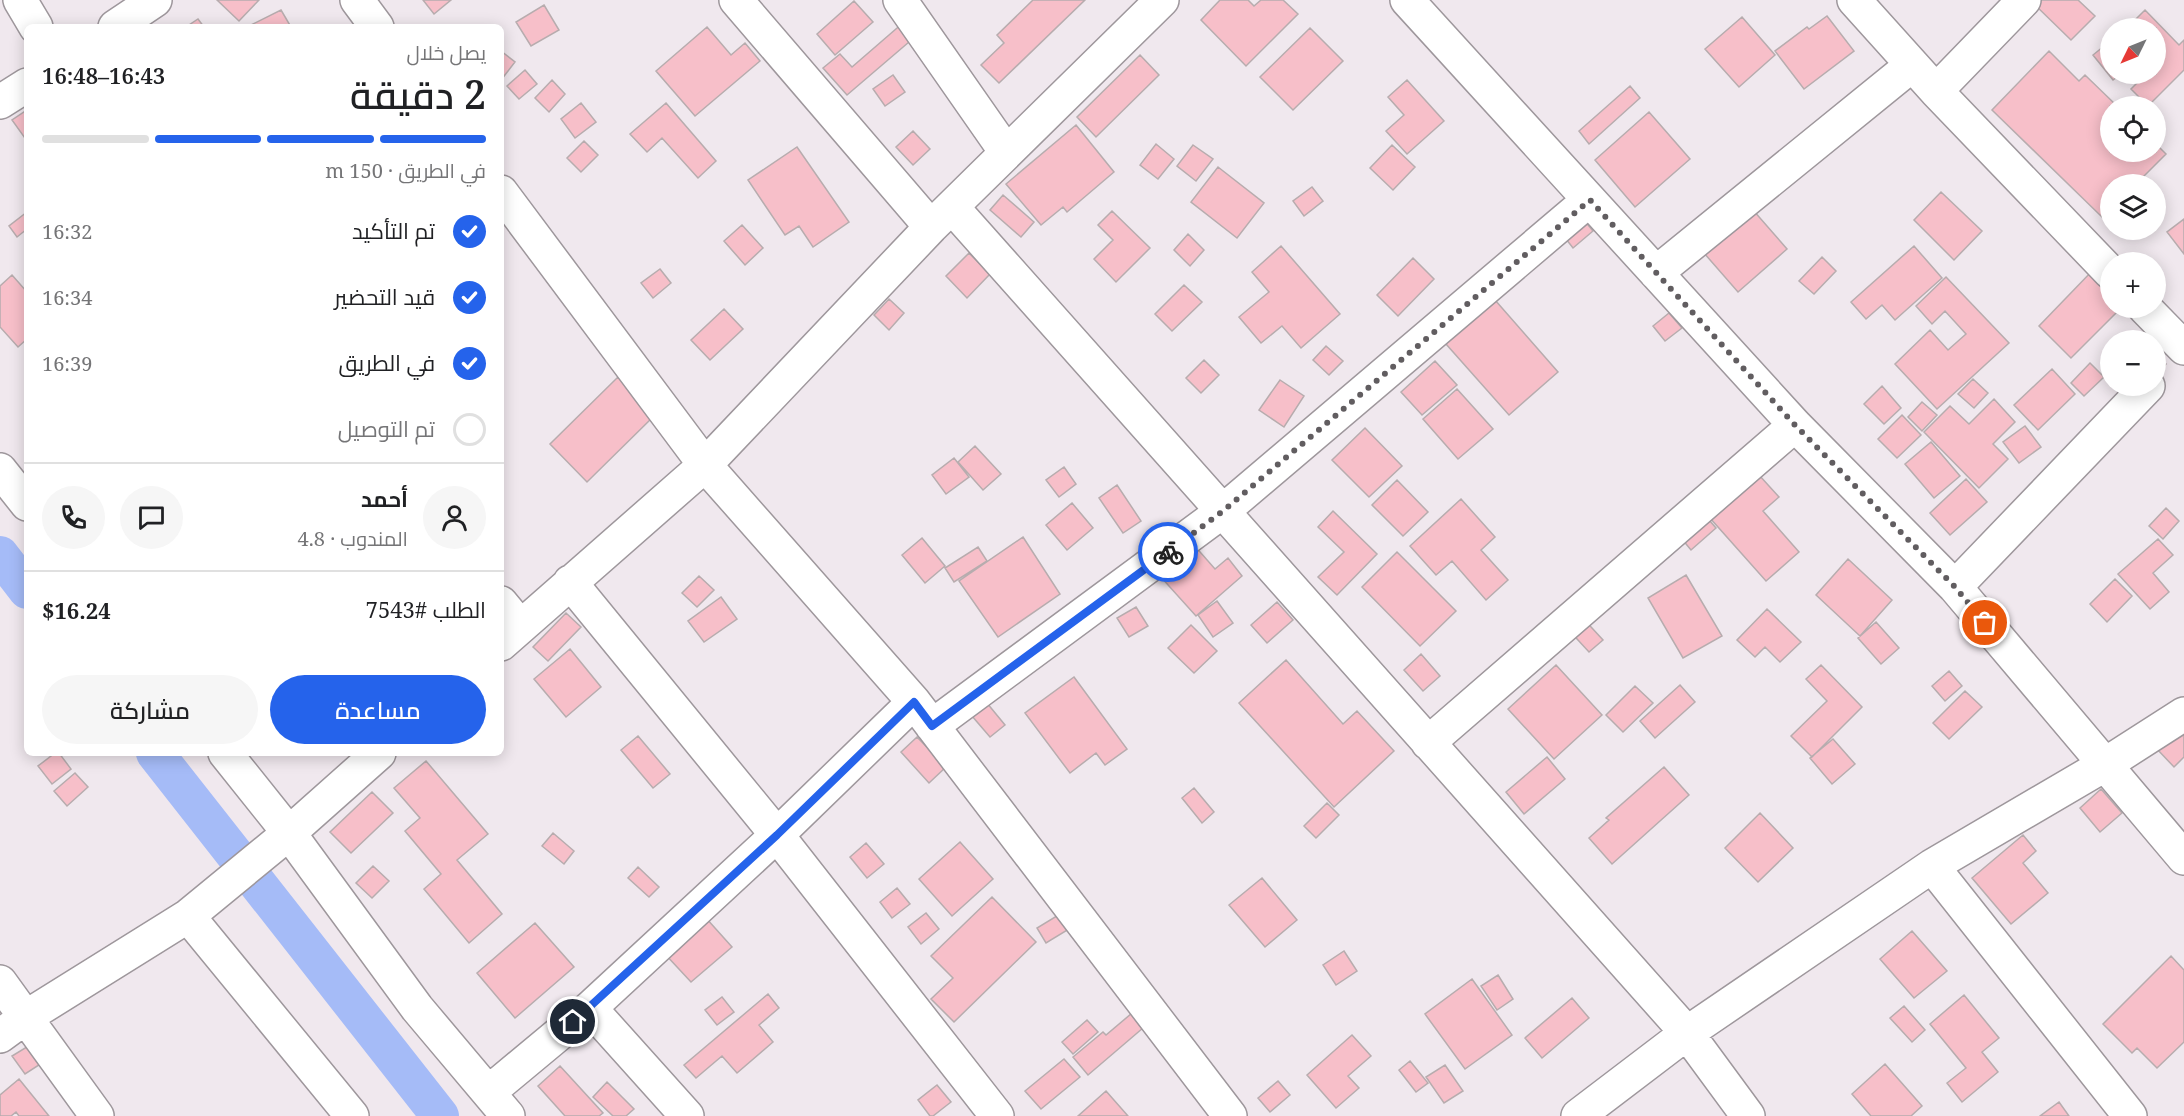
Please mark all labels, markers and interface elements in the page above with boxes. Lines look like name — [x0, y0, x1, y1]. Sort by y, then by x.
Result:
north arrow — [2100, 18, 2166, 84]
map controls — [2100, 18, 2166, 396]
text: يصل خلال — [407, 39, 486, 66]
text: 16:43–16:48 — [42, 60, 165, 90]
text: 2 دقيقة — [350, 67, 486, 120]
button: locate — [2100, 96, 2166, 162]
text: في الطريق · 150 m — [325, 157, 486, 184]
button: layers — [2100, 174, 2166, 240]
text: تم التأكيد — [352, 215, 435, 245]
icon: check — [453, 215, 486, 248]
text: 16:32 — [42, 218, 92, 245]
button: + — [2100, 252, 2166, 318]
text: قيد التحضير — [334, 281, 435, 311]
icon: check — [453, 281, 486, 314]
text: 16:34 — [42, 284, 92, 311]
button: − — [2100, 330, 2166, 396]
text: في الطريق — [338, 347, 435, 377]
icon: check — [453, 347, 486, 380]
text: 16:39 — [42, 350, 92, 377]
text: تم التوصيل — [338, 413, 435, 443]
text: أحمد — [361, 483, 408, 513]
button: phone — [42, 486, 105, 549]
button: chat — [120, 486, 183, 549]
button: person — [423, 486, 486, 549]
courier — [1138, 522, 1198, 582]
text: المندوب · 4.8 — [298, 525, 408, 552]
icon: bike — [1152, 536, 1185, 569]
text: الطلب #7543 — [366, 594, 486, 624]
text: $16.24 — [42, 595, 111, 625]
pin — [1959, 597, 2010, 648]
icon: bag — [1968, 606, 2001, 639]
button: مشاركة — [42, 675, 258, 744]
button: مساعدة — [270, 675, 486, 744]
pin — [547, 996, 598, 1047]
icon: home — [556, 1005, 589, 1038]

